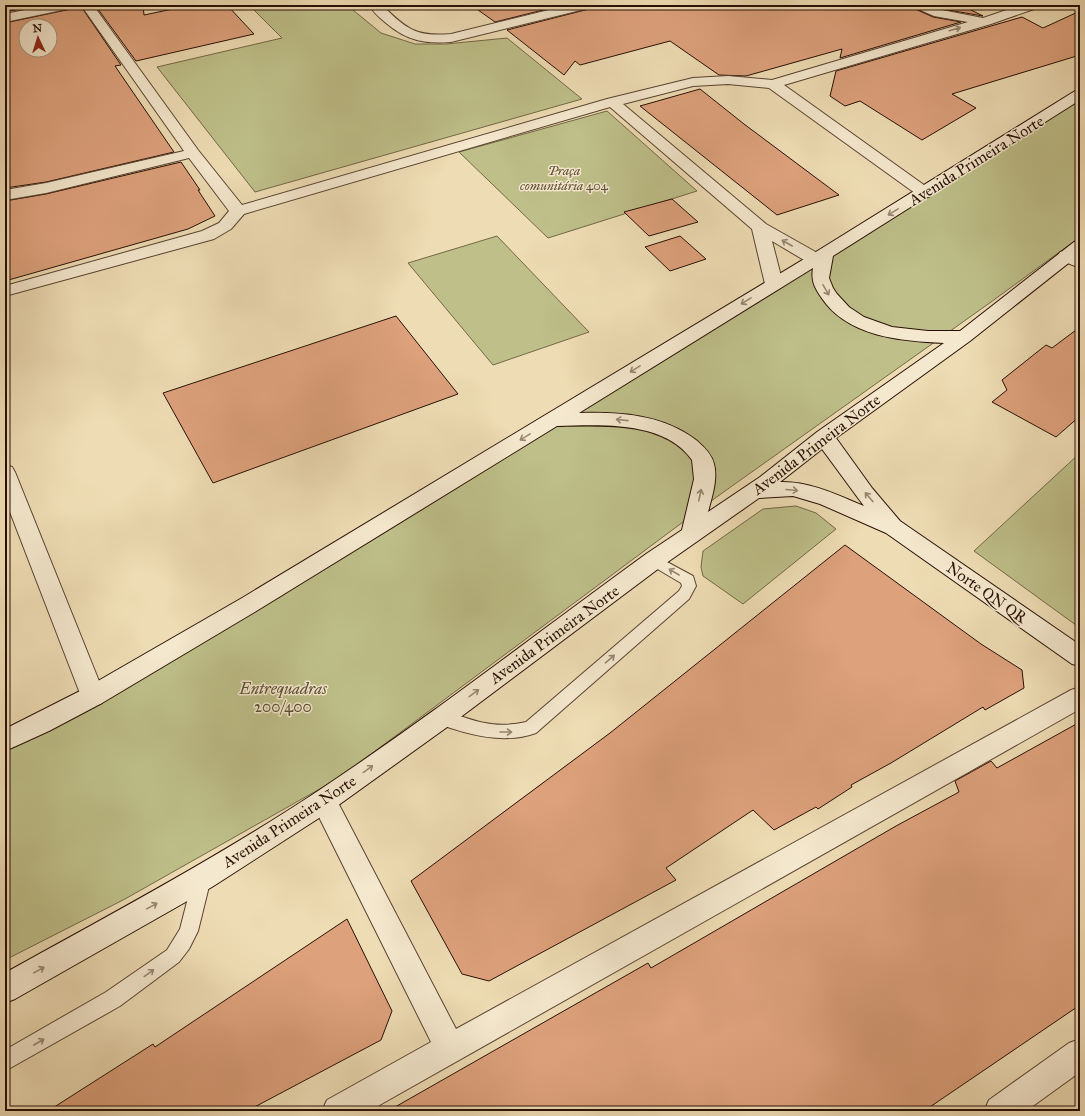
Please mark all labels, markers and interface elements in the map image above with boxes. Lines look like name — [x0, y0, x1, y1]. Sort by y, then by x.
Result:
north arrow — [18, 18, 58, 58]
text: N — [32, 22, 43, 35]
one-way arrow — [949, 25, 962, 33]
street label: Avenida Primeira Norte — [904, 111, 1047, 210]
park label: Praça comunitária 404 — [520, 163, 609, 194]
one-way arrow — [888, 208, 899, 216]
one-way arrow — [781, 239, 793, 247]
one-way arrow — [823, 284, 831, 296]
one-way arrow — [741, 297, 752, 305]
one-way arrow — [630, 365, 641, 373]
street label: Avenida Primeira Norte — [748, 390, 884, 499]
one-way arrow — [616, 416, 629, 423]
one-way arrow — [520, 433, 531, 441]
one-way arrow — [785, 487, 798, 494]
one-way arrow — [697, 489, 705, 502]
one-way arrow — [865, 492, 874, 503]
street label: Norte QN QR — [943, 558, 1031, 628]
one-way arrow — [668, 568, 680, 576]
street label: Avenida Primeira Norte — [485, 581, 623, 688]
one-way arrow — [604, 655, 614, 664]
park label: Entrequadras 200/400 — [238, 679, 327, 716]
one-way arrow — [468, 689, 479, 697]
one-way arrow — [499, 728, 512, 736]
one-way arrow — [363, 765, 374, 773]
street label: Avenida Primeira Norte — [218, 771, 360, 872]
one-way arrow — [146, 902, 158, 909]
one-way arrow — [33, 965, 45, 973]
one-way arrow — [144, 969, 155, 978]
one-way arrow — [33, 1037, 45, 1045]

